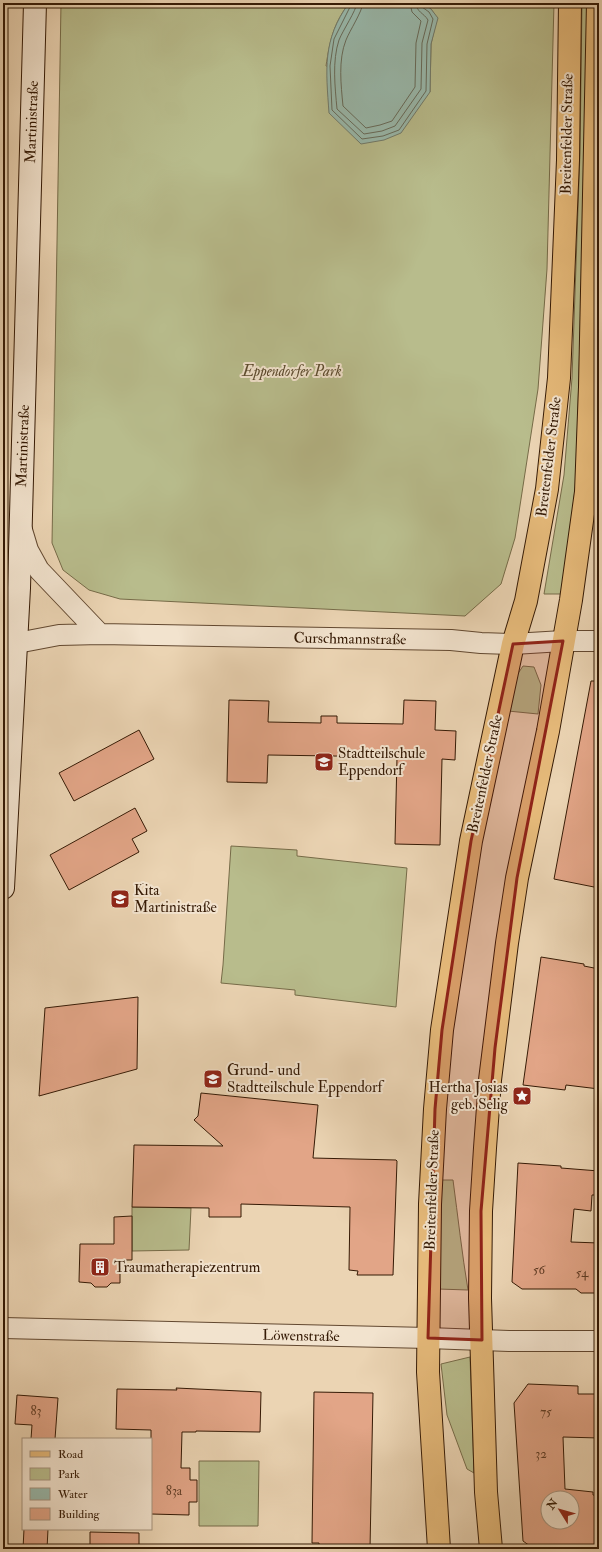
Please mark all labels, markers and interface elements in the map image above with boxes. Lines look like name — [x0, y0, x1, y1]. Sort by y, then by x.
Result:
street label: Breitenfelder Straße — [556, 73, 578, 195]
street label: Martinistraße — [21, 80, 43, 164]
park label: Eppendorfer Park — [241, 362, 342, 381]
street label: Breitenfelder Straße — [532, 396, 566, 518]
street label: Martinistraße — [12, 404, 34, 488]
street label: Curschmannstraße — [294, 629, 406, 649]
street label: Breitenfelder Straße — [463, 713, 507, 835]
place label: Stadtteilschule Eppendorf — [338, 744, 425, 781]
school or university icon: Stadtteilschule Eppendorf — [313, 751, 335, 773]
place label: Kita Martinistraße — [134, 881, 217, 917]
school or university icon: Kita Martinistraße — [109, 888, 131, 910]
place label: Grund- und Stadtteilschule Eppendorf — [227, 1061, 385, 1098]
school or university icon: Grund- und Stadtteilschule Eppendorf — [202, 1068, 224, 1090]
place label: Hertha Josias geb. Selig — [429, 1078, 509, 1114]
place icon: Hertha Josias geb. Selig — [511, 1085, 533, 1107]
street label: Breitenfelder Straße — [420, 1129, 444, 1251]
building icon: Traumatherapiezentrum — [89, 1256, 111, 1278]
place label: Traumatherapiezentrum — [114, 1258, 261, 1278]
house number: 56 — [533, 1262, 547, 1278]
house number: 54 — [576, 1265, 589, 1281]
street label: Löwenstraße — [262, 1326, 340, 1346]
house number: 83 — [30, 1403, 42, 1419]
house number: 75 — [540, 1404, 552, 1420]
legend — [22, 1438, 152, 1530]
house number: 32 — [535, 1446, 547, 1462]
text: Road — [58, 1447, 83, 1462]
text: Park — [58, 1467, 80, 1482]
house number: 83a — [166, 1483, 183, 1499]
text: Water — [57, 1487, 88, 1502]
north arrow — [540, 1490, 580, 1530]
text: N — [544, 1496, 561, 1513]
text: Building — [58, 1507, 101, 1522]

